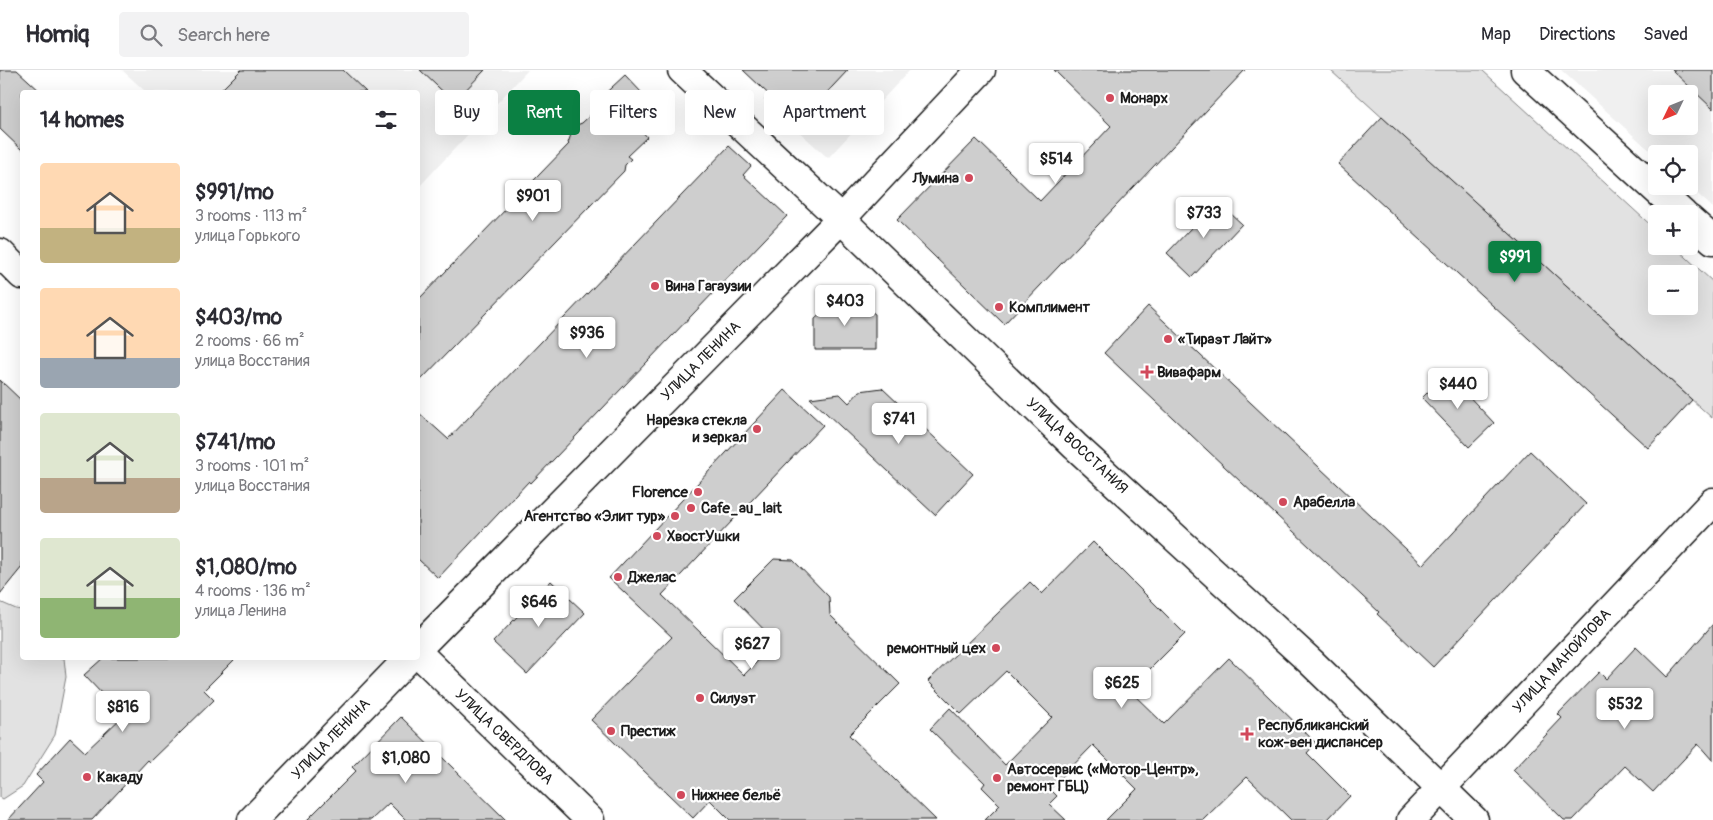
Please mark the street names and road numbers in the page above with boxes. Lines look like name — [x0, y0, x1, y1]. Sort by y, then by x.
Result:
street label: УЛИЦА ЛЕНИНА — [657, 317, 745, 405]
street label: УЛИЦА ВОССТАНИЯ — [1022, 394, 1132, 498]
street label: УЛИЦА МАНОЙЛОВА — [1509, 605, 1615, 717]
street label: УЛИЦА СВЕРДЛОВА — [451, 685, 557, 789]
street label: УЛИЦА ЛЕНИНА — [288, 694, 375, 783]

